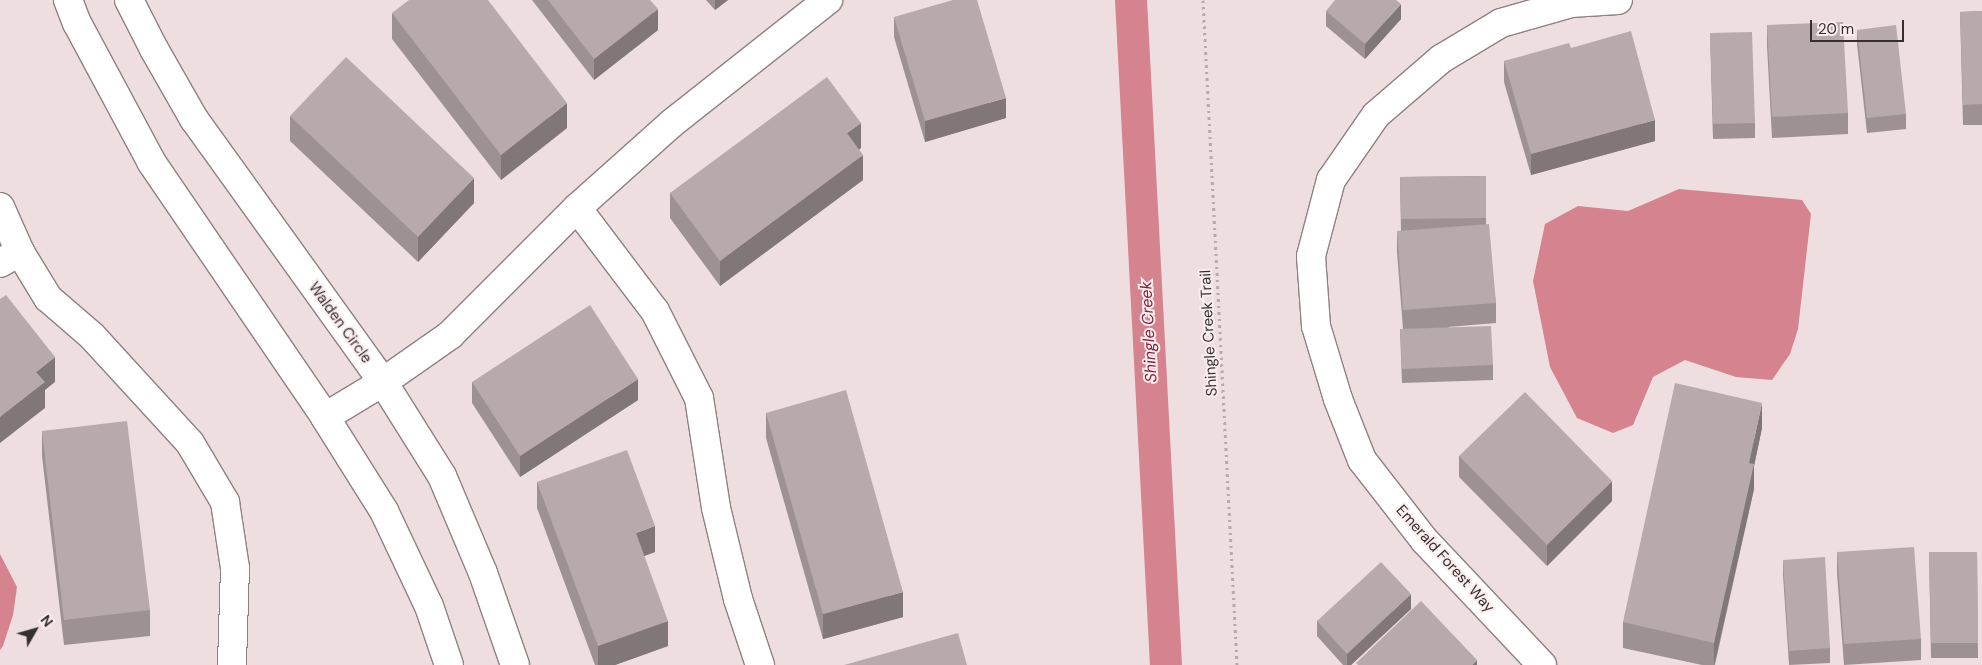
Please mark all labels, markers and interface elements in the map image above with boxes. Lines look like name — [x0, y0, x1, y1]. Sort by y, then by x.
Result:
scale bar — [1812, 10, 1906, 42]
text: 20 m — [1818, 19, 1854, 39]
street label: Shingle Creek Trail — [1197, 269, 1221, 397]
street label: Walden Circle — [305, 279, 375, 367]
water label: Shingle Creek — [1137, 281, 1161, 383]
street label: Emerald Forest Way — [1392, 502, 1498, 616]
north arrow — [10, 605, 60, 655]
text: N — [37, 611, 57, 630]

